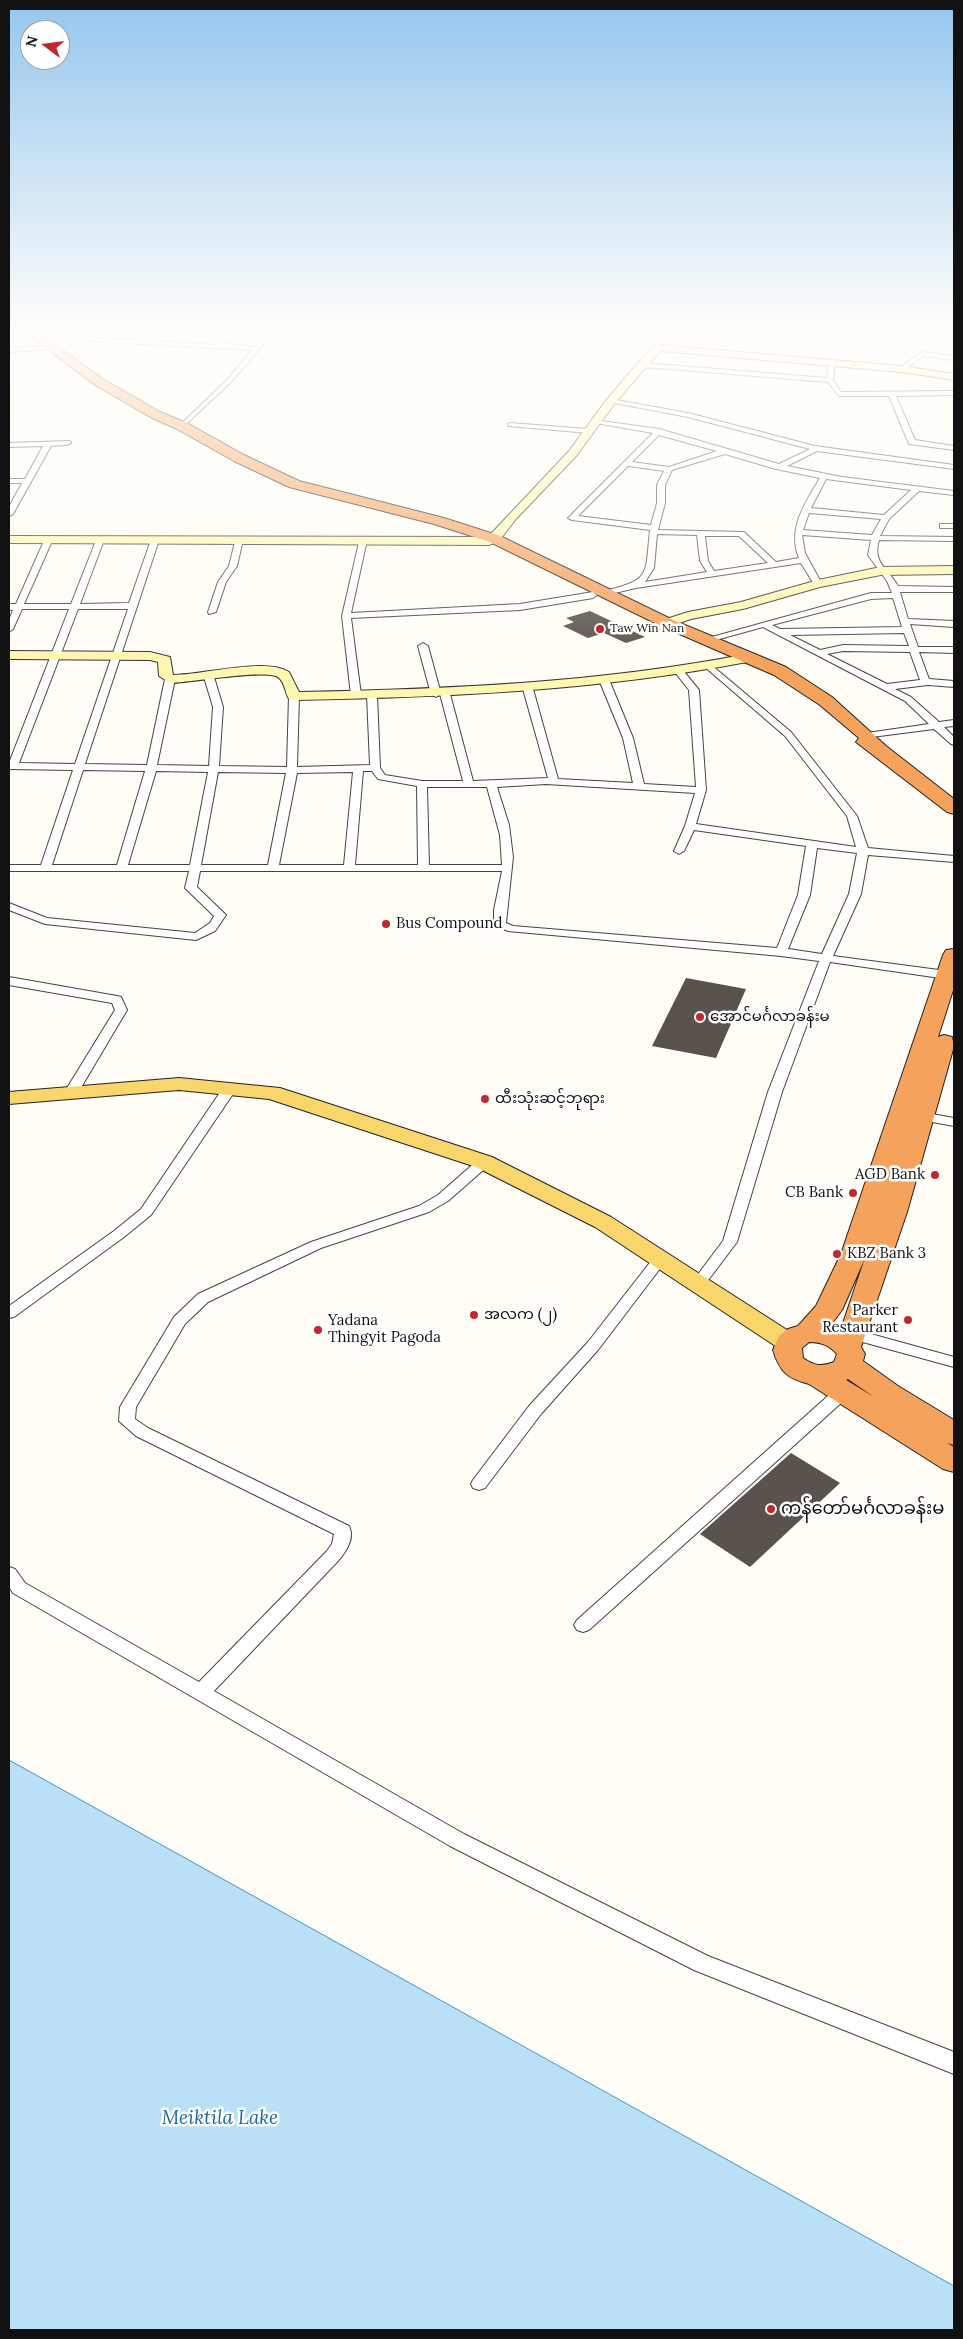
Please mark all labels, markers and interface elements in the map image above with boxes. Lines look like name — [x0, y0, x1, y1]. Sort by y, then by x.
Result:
north arrow — [20, 20, 70, 70]
text: N — [21, 34, 42, 49]
place label: Taw Win Nan — [610, 622, 684, 636]
marker: Taw Win Nan — [594, 623, 606, 635]
place label: Bus Compound — [396, 915, 502, 933]
marker: Bus Compound — [380, 918, 392, 930]
place label: အောင်မင်္ဂလာခန်းမ — [710, 1008, 830, 1026]
marker: အောင်မင်္ဂလာခန်းမ — [694, 1011, 706, 1023]
place label: ထီးသုံးဆင့်ဘုရား — [495, 1090, 605, 1108]
marker: ထီးသုံးဆင့်ဘုရား — [479, 1093, 491, 1105]
place label: AGD Bank — [855, 1166, 925, 1184]
marker: AGD Bank — [929, 1169, 941, 1181]
place label: CB Bank — [785, 1184, 843, 1202]
marker: CB Bank — [847, 1187, 859, 1199]
place label: KBZ Bank 3 — [847, 1245, 926, 1263]
marker: KBZ Bank 3 — [831, 1248, 843, 1260]
place label: Parker Restaurant — [822, 1302, 898, 1337]
place label: အလက (၂) — [484, 1306, 557, 1324]
marker: အလက (၂) — [468, 1309, 480, 1321]
place label: Yadana Thingyit Pagoda — [328, 1312, 441, 1347]
marker: Parker Restaurant — [902, 1314, 914, 1326]
marker: Yadana Thingyit Pagoda — [312, 1324, 324, 1336]
place label: ကန်တော်မင်္ဂလာခန်းမ — [781, 1498, 945, 1520]
marker: ကန်တော်မင်္ဂလာခန်းမ — [765, 1503, 777, 1515]
water label: Meiktila Lake — [162, 2108, 278, 2130]

